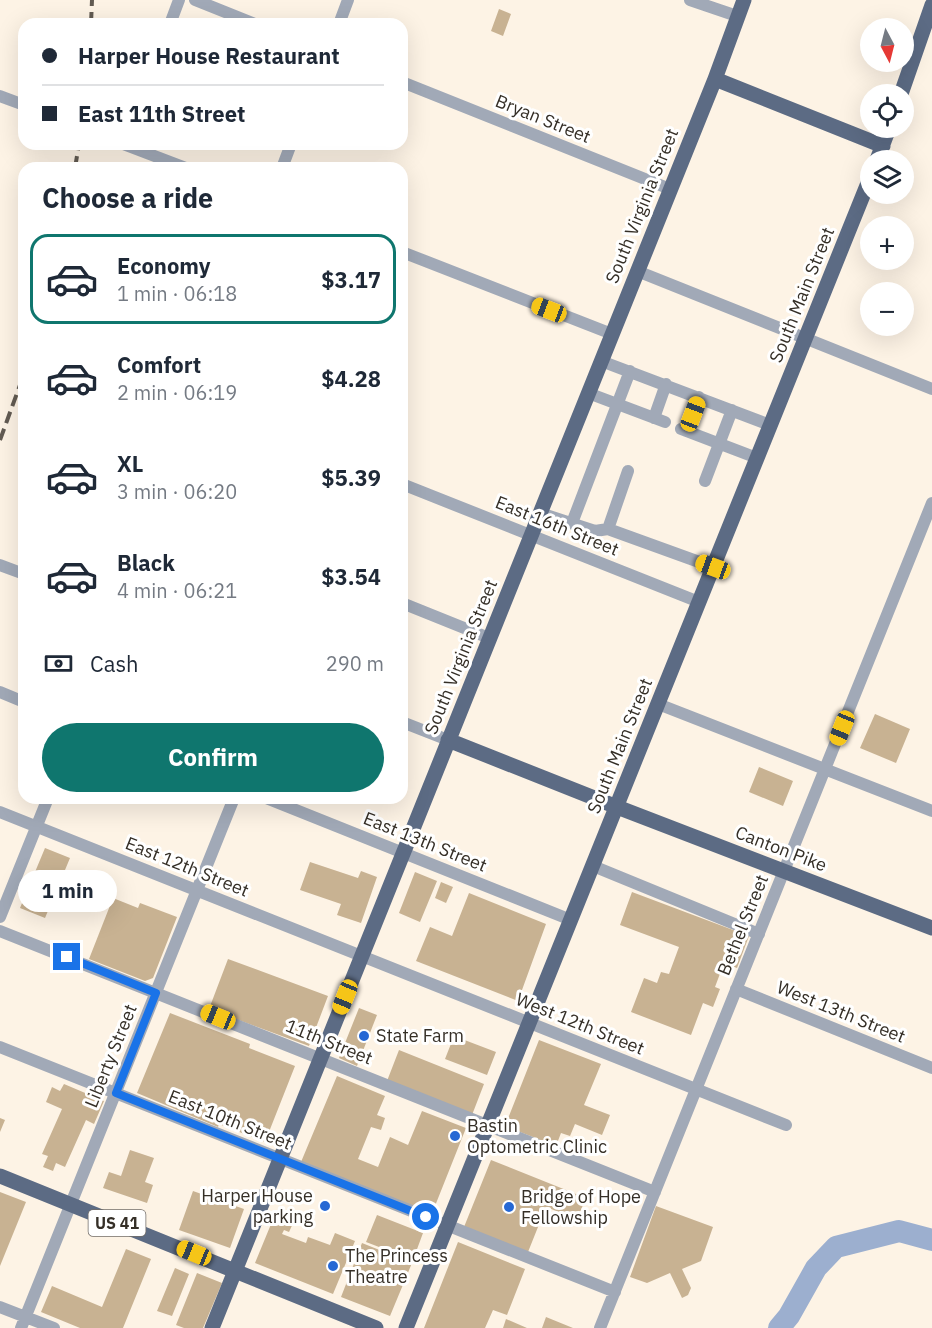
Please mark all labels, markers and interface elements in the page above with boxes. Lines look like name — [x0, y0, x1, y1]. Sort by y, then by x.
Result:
north arrow — [860, 18, 914, 72]
map controls — [860, 18, 914, 336]
text: Harper House Restaurant — [78, 41, 340, 70]
button: locate — [860, 84, 914, 138]
street label: Bryan Street — [492, 89, 594, 148]
text: East 11th Street — [78, 99, 246, 128]
street label: South Virginia Street — [600, 125, 683, 287]
button: layers — [860, 150, 914, 204]
text: Choose a ride — [42, 180, 213, 215]
button: + — [860, 216, 914, 270]
street label: South Main Street — [764, 224, 839, 366]
text: Economy — [117, 251, 211, 280]
icon: car — [45, 252, 99, 306]
text: $3.17 — [321, 265, 381, 294]
text: 1 min · 06:18 — [117, 280, 237, 307]
button: − — [860, 282, 914, 336]
car — [529, 295, 569, 325]
text: Comfort — [117, 350, 201, 379]
icon: car — [45, 351, 99, 405]
text: $4.28 — [321, 364, 381, 393]
text: 2 min · 06:19 — [117, 379, 237, 406]
car — [678, 394, 708, 434]
text: XL — [117, 449, 143, 478]
icon: car — [45, 450, 99, 504]
text: $5.39 — [321, 463, 381, 492]
text: 3 min · 06:20 — [117, 478, 237, 505]
street label: East 16th Street — [492, 490, 622, 561]
text: Black — [117, 548, 175, 577]
icon: car — [45, 549, 99, 603]
car — [693, 552, 733, 582]
text: $3.54 — [321, 562, 381, 591]
street label: South Virginia Street — [419, 576, 502, 738]
text: 4 min · 06:21 — [117, 577, 237, 604]
icon: cash — [42, 647, 75, 680]
text: Cash — [90, 649, 139, 678]
text: 290 m — [326, 650, 384, 677]
street label: South Main Street — [582, 675, 657, 817]
car — [827, 708, 857, 748]
button: Confirm — [42, 723, 384, 792]
street label: East 13th Street — [360, 806, 490, 877]
street label: Canton Pike — [732, 821, 830, 877]
street label: East 12th Street — [122, 831, 252, 902]
callout: 1 min — [17, 870, 116, 912]
street label: Bethel Street — [712, 871, 773, 979]
text: 1 min — [41, 877, 94, 904]
route end — [53, 943, 80, 970]
street label: West 13th Street — [774, 975, 909, 1048]
car — [330, 977, 360, 1017]
street label: West 12th Street — [513, 987, 648, 1060]
street label: Liberty Street — [79, 1001, 142, 1111]
car — [198, 1002, 238, 1032]
street label: 11th Street — [282, 1014, 376, 1069]
place label: State Farm — [376, 1024, 464, 1047]
marker: State Farm — [357, 1029, 371, 1043]
street label: East 10th Street — [165, 1084, 295, 1155]
place label: Bastin Optometric Clinic — [467, 1114, 607, 1158]
marker: Bastin Optometric Clinic — [448, 1129, 462, 1143]
place label: Harper House parking — [201, 1184, 313, 1228]
place label: Bridge of Hope Fellowship — [521, 1185, 641, 1229]
marker: Harper House parking — [318, 1199, 332, 1213]
marker: Bridge of Hope Fellowship — [502, 1200, 516, 1214]
route start — [412, 1203, 439, 1230]
road number: US 41 — [88, 1210, 146, 1236]
car — [174, 1238, 214, 1268]
place label: The Princess Theatre — [345, 1244, 448, 1288]
marker: The Princess Theatre — [326, 1259, 340, 1273]

